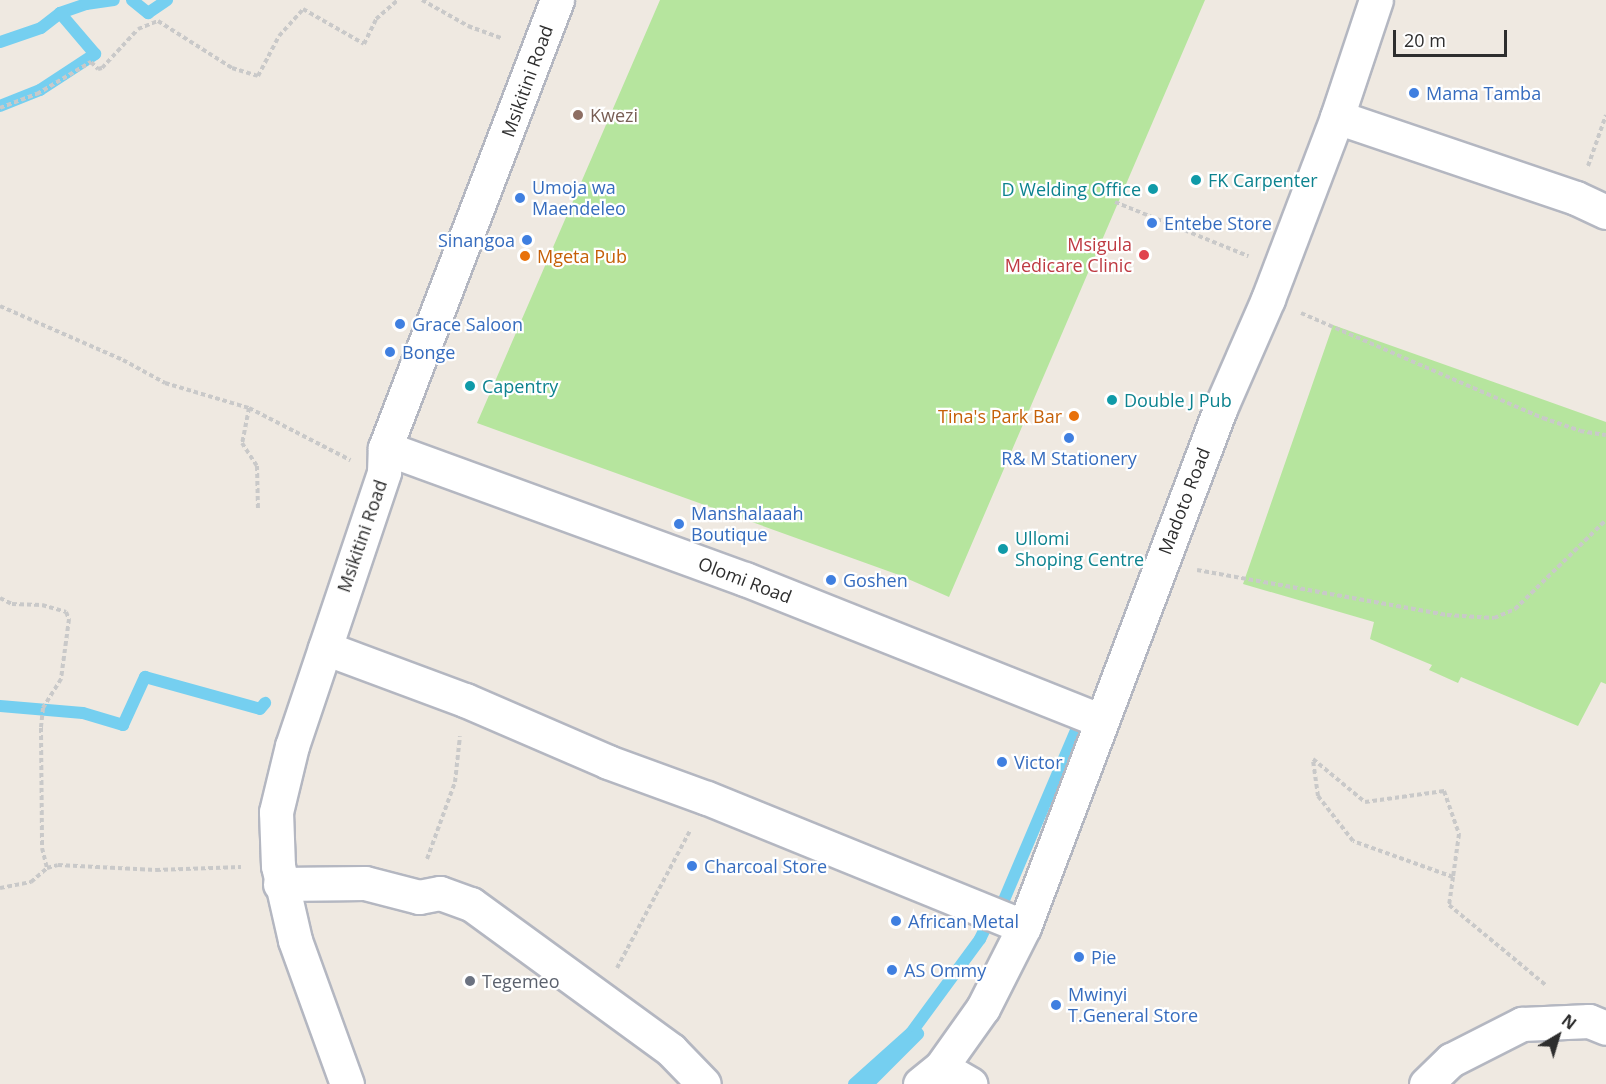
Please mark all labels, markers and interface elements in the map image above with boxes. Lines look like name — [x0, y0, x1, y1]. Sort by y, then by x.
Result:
scale bar — [1396, 18, 1510, 56]
street label: Msikitini Road — [497, 22, 557, 140]
text: 20 m — [1404, 28, 1446, 52]
place label: Mama Tamba — [1426, 82, 1541, 104]
marker: Mama Tamba — [1407, 86, 1421, 100]
place label: Kwezi — [590, 104, 638, 126]
marker: Kwezi — [571, 108, 585, 122]
place label: FK Carpenter — [1208, 169, 1318, 191]
marker: FK Carpenter — [1189, 173, 1203, 187]
place label: Umoja wa Maendeleo — [532, 177, 626, 219]
place label: D Welding Office — [1002, 178, 1141, 200]
marker: D Welding Office — [1146, 182, 1160, 196]
marker: Umoja wa Maendeleo — [513, 191, 527, 205]
place label: Entebe Store — [1164, 212, 1272, 234]
marker: Entebe Store — [1145, 216, 1159, 230]
place label: Sinangoa — [438, 229, 515, 251]
marker: Sinangoa — [520, 233, 534, 247]
place label: Msigula Medicare Clinic — [1005, 234, 1132, 276]
place label: Mgeta Pub — [537, 245, 627, 267]
marker: Msigula Medicare Clinic — [1137, 248, 1151, 262]
marker: Mgeta Pub — [518, 249, 532, 263]
place label: Grace Saloon — [412, 313, 523, 335]
marker: Grace Saloon — [393, 317, 407, 331]
place label: Bonge — [402, 341, 455, 363]
marker: Bonge — [383, 345, 397, 359]
place label: Capentry — [482, 375, 558, 397]
marker: Capentry — [463, 379, 477, 393]
place label: Double J Pub — [1124, 389, 1232, 411]
marker: Double J Pub — [1105, 393, 1119, 407]
place label: Tina's Park Bar — [938, 405, 1062, 427]
marker: Tina's Park Bar — [1067, 409, 1081, 423]
marker: R& M Stationery — [1062, 431, 1076, 445]
street label: Madoto Road — [1154, 444, 1214, 558]
place label: R& M Stationery — [1001, 447, 1137, 469]
street label: Msikitini Road — [333, 477, 391, 595]
place label: Manshalaaah Boutique — [691, 503, 803, 546]
marker: Manshalaaah Boutique — [672, 517, 686, 531]
place label: Ullomi Shoping Centre — [1015, 528, 1144, 570]
marker: Ullomi Shoping Centre — [996, 542, 1010, 556]
street label: Olomi Road — [695, 552, 795, 608]
place label: Goshen — [843, 569, 908, 591]
marker: Goshen — [824, 573, 838, 587]
place label: Victor — [1014, 751, 1062, 773]
marker: Victor — [995, 755, 1009, 769]
place label: Charcoal Store — [704, 855, 827, 877]
marker: Charcoal Store — [685, 859, 699, 873]
place label: African Metal — [908, 910, 1019, 932]
marker: African Metal — [889, 914, 903, 928]
place label: Pie — [1091, 946, 1116, 968]
marker: Pie — [1072, 950, 1086, 964]
place label: AS Ommy — [904, 959, 986, 981]
marker: AS Ommy — [885, 963, 899, 977]
place label: Tegemeo — [482, 970, 560, 992]
marker: Tegemeo — [463, 974, 477, 988]
place label: Mwinyi T.General Store — [1068, 984, 1198, 1026]
marker: Mwinyi T.General Store — [1049, 998, 1063, 1012]
north arrow — [1528, 1006, 1588, 1066]
text: N — [1557, 1009, 1581, 1034]

